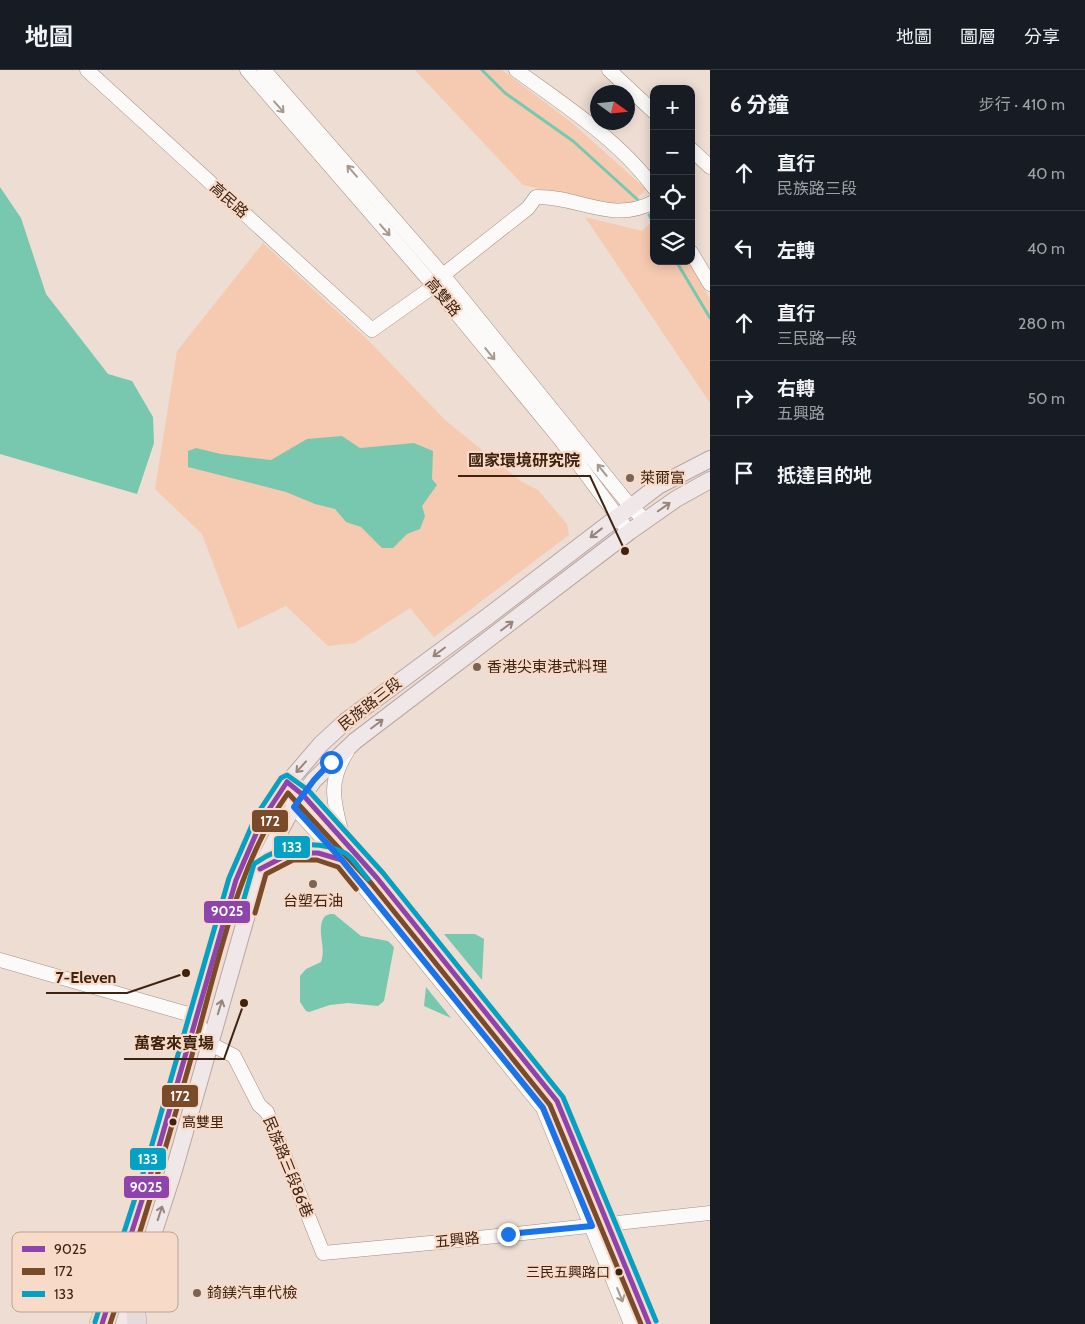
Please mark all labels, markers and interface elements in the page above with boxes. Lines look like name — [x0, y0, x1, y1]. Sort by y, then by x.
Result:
text: 地圖 — [25, 22, 73, 51]
text: 地圖 — [896, 26, 932, 48]
text: 圖層 — [960, 26, 996, 48]
text: 分享 — [1024, 26, 1060, 48]
north arrow — [590, 85, 635, 130]
map controls — [650, 85, 695, 265]
button: + — [650, 85, 695, 130]
text: 6 分鐘 — [730, 92, 789, 117]
text: 步行 · 410 m — [979, 95, 1065, 114]
one-way arrow — [273, 100, 285, 113]
button: − — [650, 130, 695, 175]
text: 直行 — [777, 152, 815, 175]
icon: ahead — [730, 159, 758, 187]
one-way arrow — [346, 164, 358, 177]
text: 40 m — [1027, 164, 1065, 183]
button: locate — [650, 175, 695, 220]
street label: 高民路 — [206, 178, 252, 222]
text: 民族路三段 — [777, 179, 857, 198]
button: layers — [650, 220, 695, 265]
one-way arrow — [380, 223, 391, 236]
icon: left — [730, 234, 758, 262]
text: 左轉 — [777, 239, 815, 262]
text: 40 m — [1027, 239, 1065, 258]
street label: 高雙路 — [422, 274, 464, 320]
text: 直行 — [777, 302, 815, 325]
icon: ahead — [730, 309, 758, 337]
text: 280 m — [1018, 314, 1065, 333]
text: 三民路一段 — [777, 329, 857, 348]
one-way arrow — [484, 347, 495, 360]
text: 右轉 — [777, 377, 815, 400]
icon: right — [730, 384, 758, 412]
text: 50 m — [1028, 389, 1065, 408]
text: 五興路 — [777, 404, 825, 423]
callout: 國家環境研究院 — [458, 445, 590, 476]
text: 國家環境研究院 — [468, 451, 580, 470]
icon: arrive — [730, 459, 758, 487]
one-way arrow — [596, 464, 607, 477]
text: 抵達目的地 — [777, 464, 872, 487]
place label: 萊爾富 — [640, 469, 685, 487]
marker: 萊爾富 — [624, 472, 636, 484]
one-way arrow — [657, 502, 671, 512]
one-way arrow — [590, 527, 603, 538]
one-way arrow — [500, 621, 514, 631]
one-way arrow — [432, 647, 446, 657]
place label: 香港尖東港式料理 — [487, 658, 607, 676]
marker: 香港尖東港式料理 — [471, 661, 483, 673]
street label: 民族路三段 — [335, 674, 405, 734]
one-way arrow — [370, 719, 384, 729]
route start — [320, 751, 343, 774]
one-way arrow — [295, 760, 307, 773]
line badge: 172 — [251, 809, 289, 833]
text: 172 — [260, 812, 280, 830]
line badge: 133 — [273, 835, 311, 859]
text: 133 — [282, 838, 302, 856]
marker: 台塑石油 — [307, 878, 319, 890]
place label: 台塑石油 — [283, 892, 343, 910]
line badge: 9025 — [203, 900, 251, 924]
text: 9025 — [211, 902, 243, 920]
callout: 7-Eleven — [46, 962, 127, 993]
text: 7-Eleven — [56, 968, 116, 987]
one-way arrow — [215, 999, 225, 1015]
callout: 萬客來賣場 — [124, 1028, 224, 1059]
text: 萬客來賣場 — [134, 1034, 214, 1053]
line badge: 172 — [161, 1084, 199, 1108]
text: 172 — [170, 1087, 190, 1105]
place label: 高雙里 — [182, 1113, 224, 1131]
street label: 民族路三段86巷 — [259, 1114, 317, 1220]
marker: 高雙里 — [168, 1117, 178, 1127]
line badge: 133 — [129, 1147, 167, 1171]
text: 133 — [138, 1150, 158, 1168]
line badge: 9025 — [123, 1175, 170, 1199]
text: 9025 — [130, 1178, 162, 1196]
one-way arrow — [155, 1205, 165, 1221]
route end — [497, 1223, 520, 1246]
street label: 五興路 — [434, 1229, 480, 1251]
legend — [12, 1232, 178, 1312]
text: 9025 — [54, 1240, 87, 1258]
text: 172 — [54, 1262, 73, 1280]
place label: 三民五興路口 — [526, 1263, 610, 1281]
marker: 三民五興路口 — [614, 1267, 624, 1277]
place label: 錡鎂汽車代檢 — [207, 1284, 297, 1302]
text: 133 — [54, 1285, 74, 1303]
marker: 錡鎂汽車代檢 — [191, 1287, 203, 1299]
one-way arrow — [615, 1287, 625, 1302]

